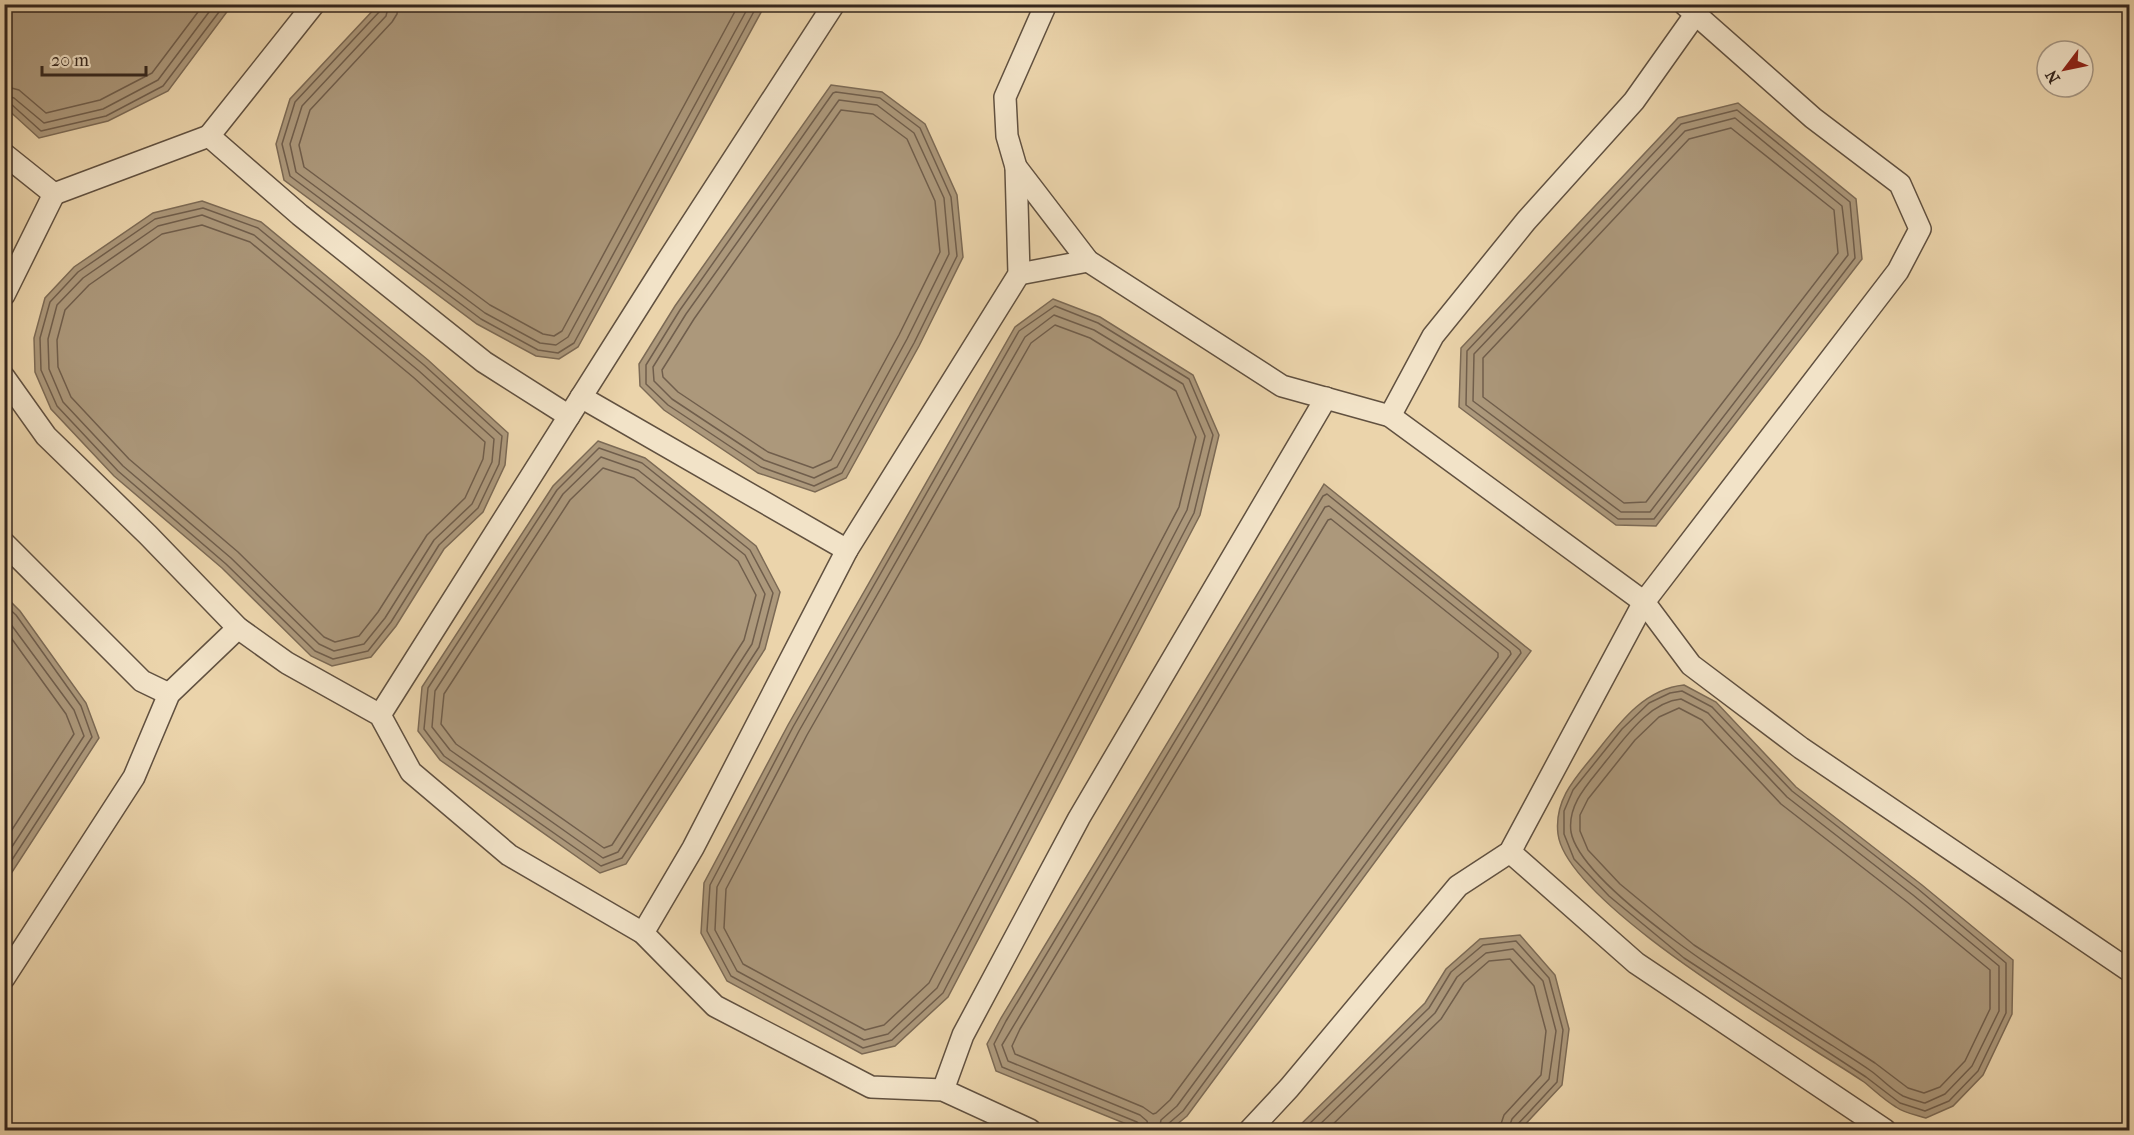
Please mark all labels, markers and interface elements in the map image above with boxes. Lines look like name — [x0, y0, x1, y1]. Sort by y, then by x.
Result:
scale bar — [42, 39, 146, 77]
north arrow — [2035, 39, 2095, 99]
text: 20 m — [51, 50, 89, 71]
text: N — [2041, 66, 2064, 87]

